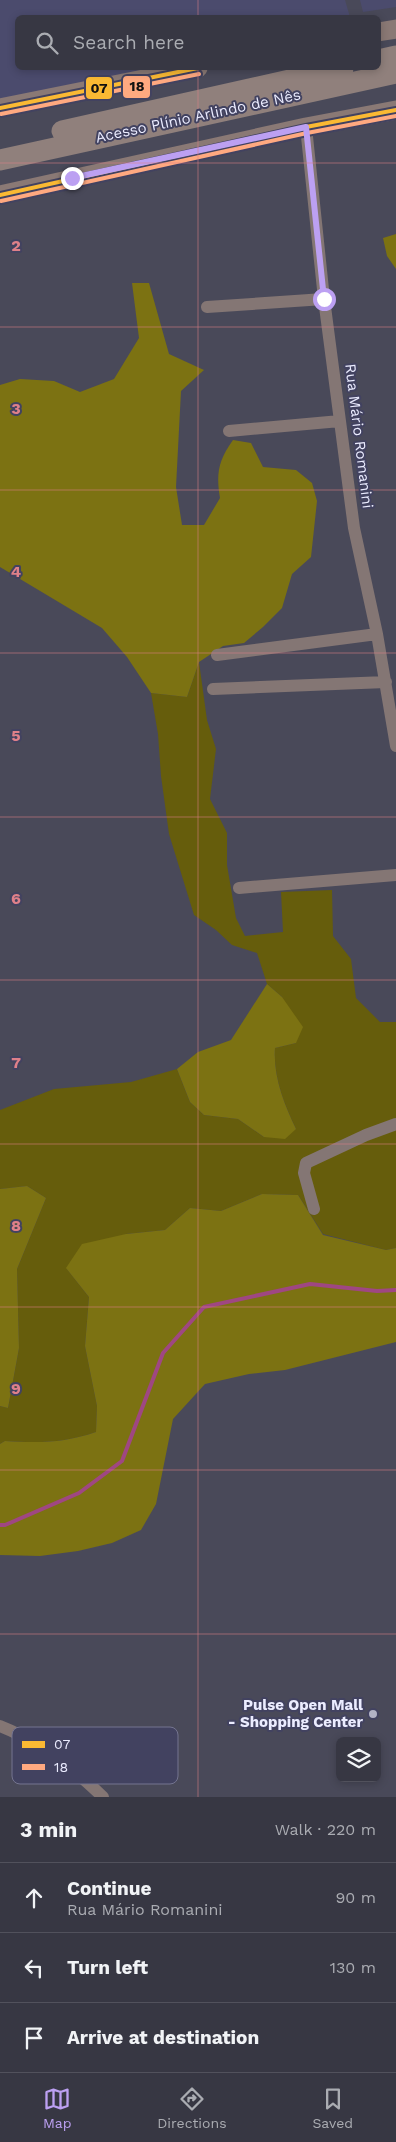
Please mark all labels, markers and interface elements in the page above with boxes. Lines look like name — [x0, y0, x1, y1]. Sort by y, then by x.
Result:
search box — [15, 15, 381, 70]
icon: search — [33, 29, 61, 57]
text: Search here — [73, 31, 184, 54]
line badge: 18 — [122, 75, 151, 99]
line badge: 07 — [85, 76, 113, 100]
text: 18 — [130, 78, 145, 94]
text: 07 — [90, 80, 108, 96]
street label: Acesso Plínio Arlindo de Nês — [94, 85, 302, 147]
route end — [61, 167, 84, 190]
text: 2 — [11, 236, 21, 255]
route start — [313, 288, 336, 311]
street label: Rua Mário Romanini — [341, 363, 377, 509]
text: 3 — [11, 399, 21, 418]
text: 4 — [11, 562, 21, 581]
text: 5 — [11, 726, 21, 745]
text: 6 — [11, 889, 21, 908]
text: 7 — [11, 1053, 21, 1072]
text: 8 — [11, 1216, 21, 1235]
text: 9 — [11, 1379, 21, 1398]
place label: Pulse Open Mall - Shopping Center — [228, 1696, 364, 1731]
marker: Pulse Open Mall - Shopping Center — [367, 1708, 379, 1720]
legend — [12, 1727, 178, 1784]
text: 07 — [54, 1736, 70, 1752]
map controls — [336, 1737, 381, 1782]
button: layers — [336, 1737, 381, 1782]
text: 18 — [54, 1759, 68, 1775]
text: 3 min — [20, 1817, 77, 1842]
text: Walk · 220 m — [275, 1820, 376, 1839]
text: Continue — [67, 1877, 151, 1900]
icon: ahead — [20, 1884, 48, 1912]
text: 90 m — [335, 1888, 376, 1907]
text: Rua Mário Romanini — [67, 1900, 223, 1919]
icon: left — [20, 1954, 48, 1982]
text: Turn left — [67, 1956, 148, 1979]
text: 130 m — [330, 1958, 376, 1977]
icon: arrive — [20, 2024, 48, 2052]
text: Arrive at destination — [67, 2026, 259, 2049]
tab: Map — [43, 2085, 72, 2131]
tab: Directions — [157, 2085, 227, 2131]
tab: Saved — [312, 2085, 353, 2131]

